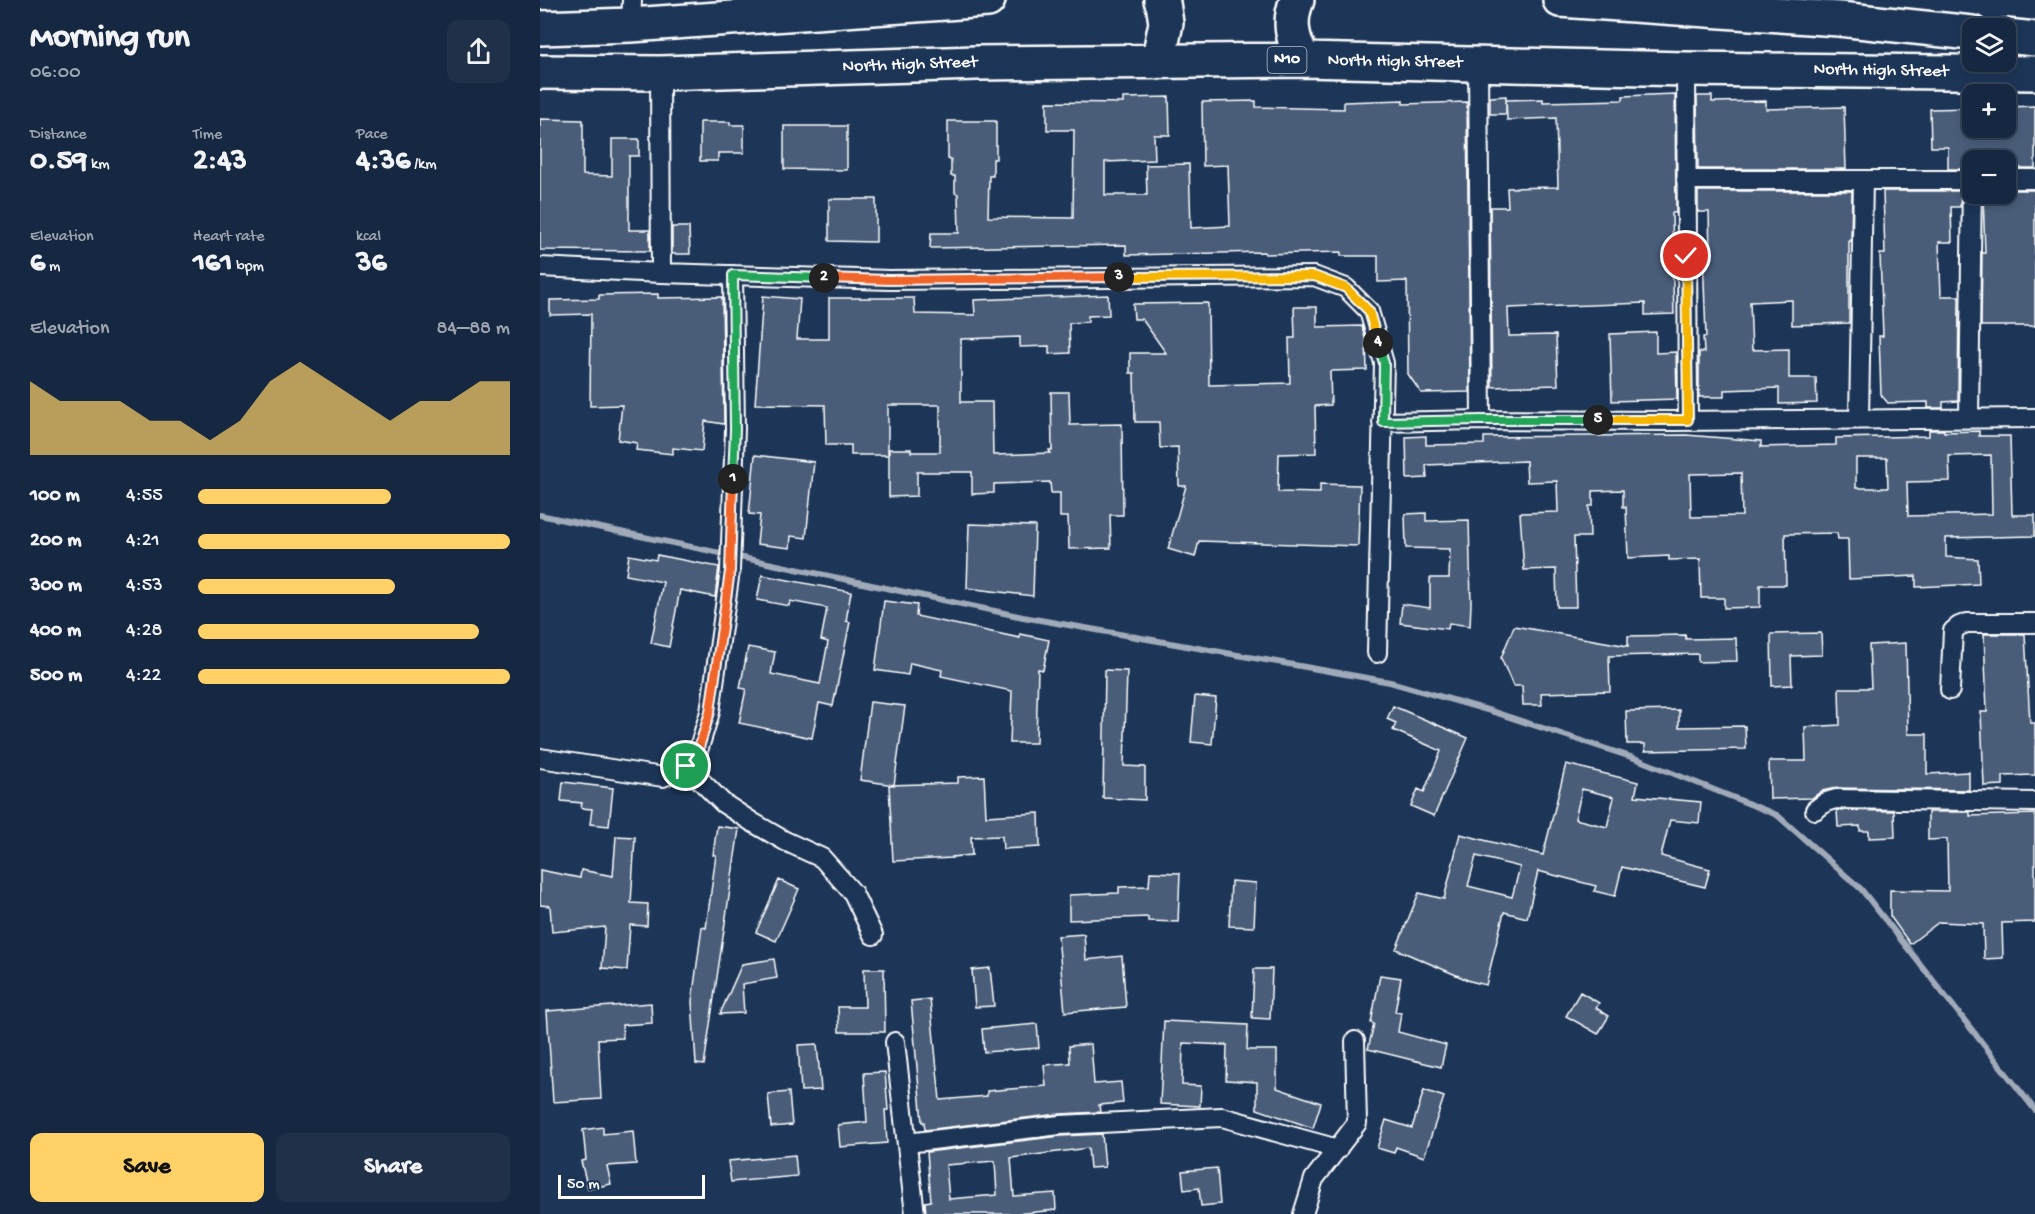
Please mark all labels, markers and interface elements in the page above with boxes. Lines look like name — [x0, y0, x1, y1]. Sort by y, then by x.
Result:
map controls — [1962, 18, 2016, 204]
button: layers — [1962, 18, 2016, 72]
text: Morning run — [30, 20, 190, 58]
button: share — [447, 20, 510, 83]
road number: N10 — [1268, 47, 1306, 73]
street label: North High Street — [1327, 50, 1464, 74]
street label: North High Street — [842, 52, 980, 78]
street label: North High Street — [1813, 59, 1950, 83]
text: 06:00 — [30, 62, 81, 85]
button: + — [1962, 84, 2016, 138]
text: Distance — [30, 126, 87, 145]
text: Time — [193, 126, 222, 145]
text: Pace — [356, 126, 387, 145]
text: 0.59 — [30, 145, 87, 180]
text: 2:43 — [193, 145, 247, 180]
text: 4:36 — [356, 145, 410, 180]
button: − — [1962, 150, 2016, 204]
text: km — [87, 156, 110, 175]
text: /km — [410, 156, 437, 175]
text: Elevation — [30, 228, 94, 247]
text: Heart rate — [193, 228, 265, 247]
text: kcal — [356, 228, 381, 247]
pin — [1660, 230, 1711, 281]
icon: check — [1669, 239, 1702, 272]
text: 6 — [30, 247, 45, 282]
text: 161 — [193, 247, 232, 282]
text: 36 — [356, 247, 387, 282]
text: m — [45, 258, 60, 277]
text: bpm — [232, 258, 264, 277]
pin: 3 — [1104, 262, 1134, 292]
pin: 2 — [809, 263, 839, 293]
text: 3 — [1115, 267, 1123, 286]
text: 2 — [820, 268, 828, 287]
text: Elevation — [30, 318, 110, 341]
text: 84–88 m — [436, 318, 510, 341]
pin: 4 — [1363, 328, 1393, 358]
text: 4 — [1374, 333, 1382, 352]
pin: 5 — [1583, 405, 1613, 435]
text: 5 — [1594, 410, 1602, 429]
pin: 1 — [718, 464, 748, 494]
text: 1 — [730, 469, 736, 488]
text: 100 m — [30, 485, 80, 508]
text: 4:55 — [126, 485, 163, 508]
text: 200 m — [30, 530, 81, 553]
text: 4:21 — [126, 530, 160, 553]
text: 300 m — [30, 575, 82, 598]
text: 4:53 — [126, 575, 163, 598]
text: 400 m — [30, 620, 81, 643]
text: 4:28 — [126, 620, 163, 643]
text: 500 m — [30, 665, 82, 688]
text: 4:22 — [126, 665, 161, 688]
pin — [660, 740, 711, 791]
icon: arrive — [669, 749, 702, 782]
button: Save — [30, 1133, 264, 1202]
button: Share — [276, 1133, 510, 1202]
scale bar — [558, 1172, 705, 1200]
text: 50 m — [567, 1176, 600, 1195]

